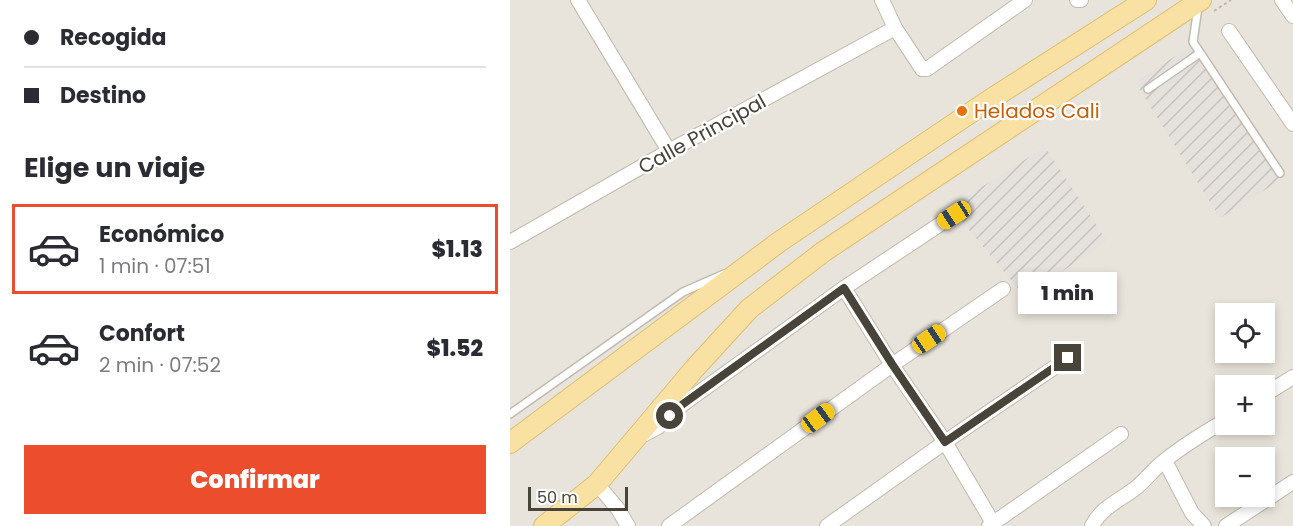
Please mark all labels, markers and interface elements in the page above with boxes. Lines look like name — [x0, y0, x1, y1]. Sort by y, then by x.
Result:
text: Recogida — [60, 22, 167, 53]
text: Destino — [60, 80, 146, 111]
street label: Calle Principal — [633, 87, 771, 181]
place label: Helados Cali — [974, 97, 1100, 125]
marker: Helados Cali — [955, 104, 969, 118]
text: Elige un viaje — [24, 149, 205, 186]
car — [934, 198, 974, 232]
text: Económico — [99, 219, 224, 250]
icon: car — [27, 222, 81, 276]
text: $1.13 — [431, 234, 483, 265]
text: 1 min · 07:51 — [99, 252, 211, 280]
callout: 1 min — [1018, 271, 1118, 313]
text: 1 min — [1041, 279, 1094, 307]
map controls — [1215, 303, 1275, 507]
button: locate — [1215, 303, 1275, 363]
text: Confort — [99, 318, 185, 349]
icon: car — [27, 321, 81, 375]
car — [909, 321, 949, 357]
text: $1.52 — [426, 333, 483, 364]
route end — [1054, 344, 1081, 371]
text: 2 min · 07:52 — [99, 351, 221, 379]
button: + — [1215, 375, 1275, 435]
car — [798, 400, 838, 436]
route start — [656, 402, 683, 429]
button: Confirmar — [24, 445, 486, 514]
button: − — [1215, 447, 1275, 507]
scale bar — [528, 484, 628, 512]
text: 50 m — [537, 486, 578, 509]

